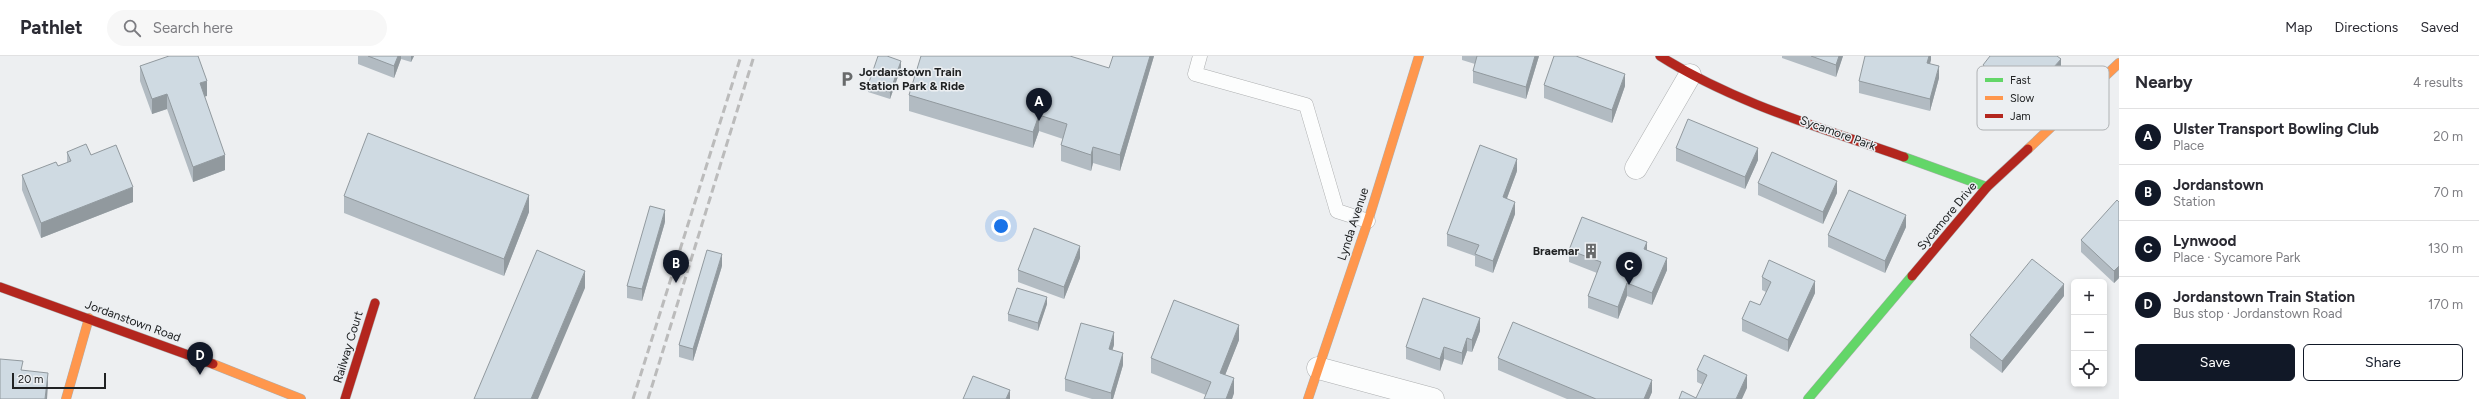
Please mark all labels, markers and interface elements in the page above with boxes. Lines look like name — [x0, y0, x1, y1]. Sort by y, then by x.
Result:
search box — [107, 10, 387, 46]
text: Pathlet — [20, 16, 83, 39]
icon: search — [121, 17, 143, 39]
text: Search here — [153, 19, 233, 37]
text: Map — [2285, 19, 2313, 36]
text: Directions — [2335, 19, 2398, 36]
text: Saved — [2420, 19, 2459, 36]
place label: Jordanstown Train Station Park & Ride — [859, 65, 965, 93]
legend — [1977, 66, 2109, 130]
parking icon: Jordanstown Train Station Park & Ride — [838, 70, 856, 88]
text: Nearby — [2135, 72, 2193, 92]
text: Fast — [2010, 74, 2031, 87]
text: 4 results — [2413, 75, 2463, 90]
pin: A — [1026, 88, 1052, 121]
text: Slow — [2010, 92, 2034, 105]
text: Jam — [2010, 110, 2031, 123]
street label: Sycamore Park — [1798, 113, 1878, 153]
text: Ulster Transport Bowling Club — [2173, 120, 2379, 138]
text: A — [2143, 129, 2153, 144]
text: 20 m — [2433, 129, 2463, 144]
text: Place — [2173, 138, 2204, 153]
text: Jordanstown — [2173, 176, 2263, 194]
street label: Sycamore Drive — [1914, 179, 1980, 253]
street label: Lynda Avenue — [1335, 185, 1372, 262]
text: B — [2144, 185, 2152, 200]
text: 70 m — [2433, 185, 2463, 200]
text: Station — [2173, 194, 2215, 209]
your location — [991, 216, 1011, 236]
text: Lynwood — [2173, 232, 2236, 250]
text: C — [2143, 241, 2153, 256]
text: 130 m — [2428, 241, 2463, 256]
building icon: Braemar — [1582, 242, 1600, 260]
place label: Braemar — [1533, 244, 1579, 258]
pin: B — [663, 250, 689, 283]
text: Place · Sycamore Park — [2173, 250, 2300, 265]
pin: C — [1616, 252, 1642, 285]
map controls — [2071, 279, 2107, 387]
button: + — [2071, 279, 2107, 315]
text: Jordanstown Train Station — [2173, 288, 2355, 306]
street label: Jordanstown Road — [83, 297, 183, 345]
text: D — [2143, 297, 2153, 312]
text: 170 m — [2428, 297, 2463, 312]
text: Bus stop · Jordanstown Road — [2173, 306, 2342, 321]
street label: Railway Court — [330, 309, 366, 385]
button: − — [2071, 315, 2107, 351]
pin: D — [187, 342, 213, 375]
button: Save — [2135, 344, 2295, 381]
button: Share — [2303, 344, 2463, 381]
button: locate — [2071, 351, 2107, 387]
scale bar — [12, 371, 106, 390]
text: 20 m — [18, 373, 43, 386]

